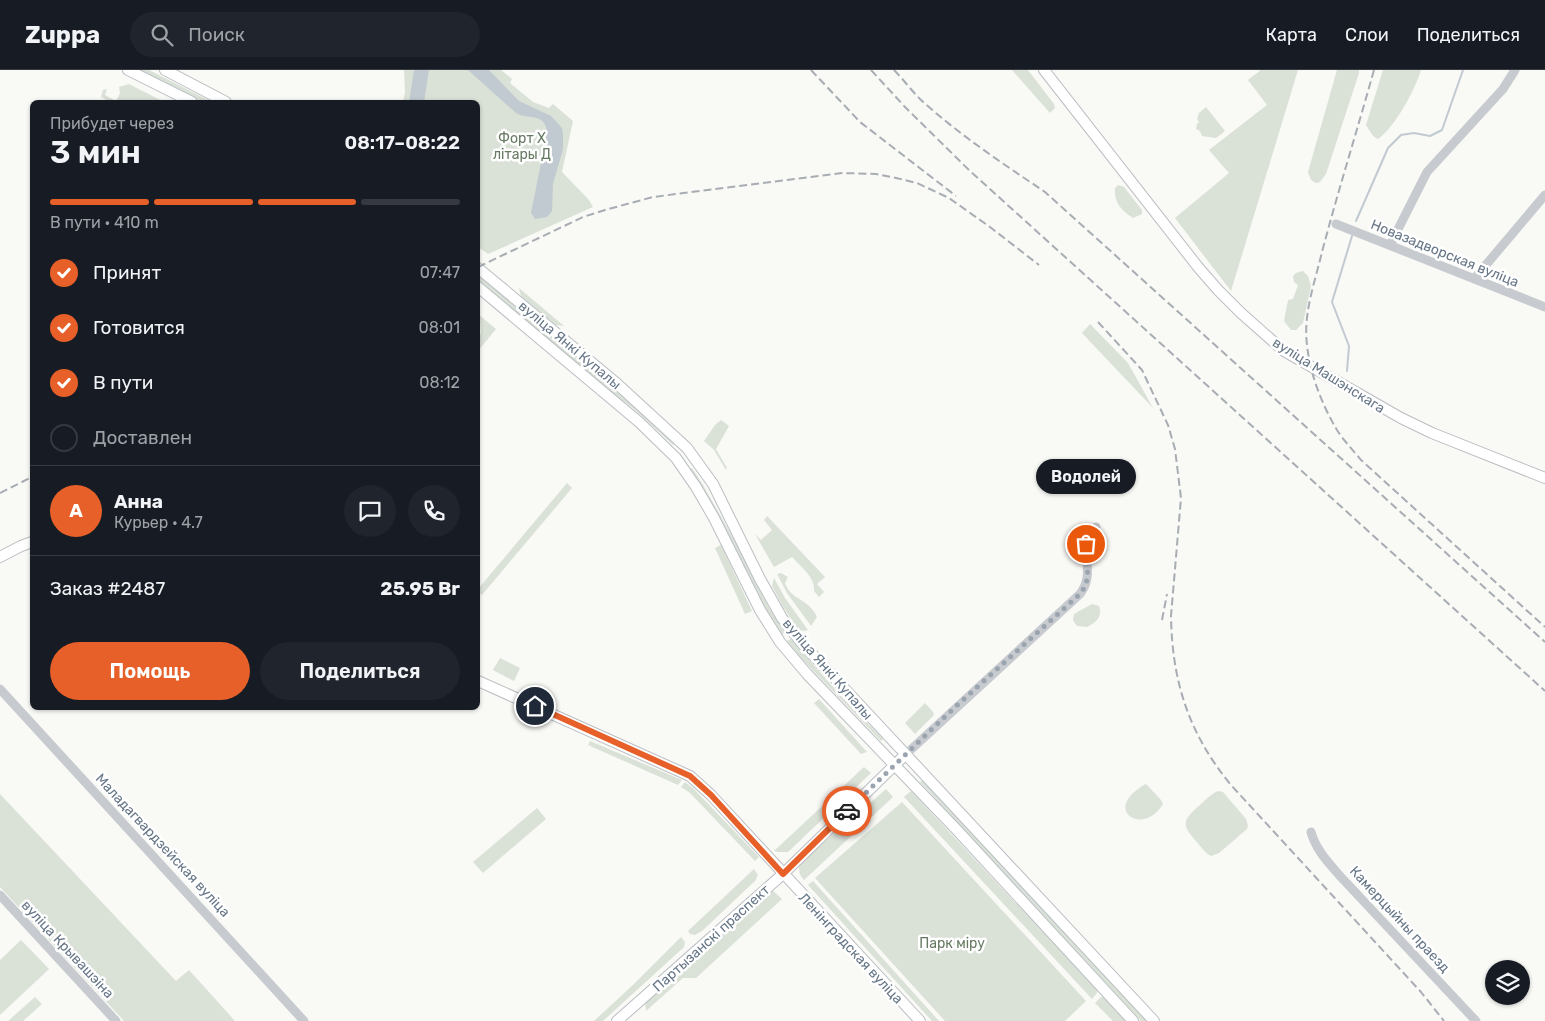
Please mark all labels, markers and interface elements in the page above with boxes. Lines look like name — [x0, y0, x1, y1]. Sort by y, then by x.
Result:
search box — [130, 12, 480, 57]
text: Zuppa — [25, 21, 100, 49]
icon: search — [148, 21, 176, 49]
text: Поиск — [188, 23, 245, 46]
text: Карта — [1266, 24, 1317, 46]
text: Слои — [1345, 24, 1389, 46]
text: Поделиться — [1417, 24, 1520, 46]
text: Прибудет через — [50, 114, 174, 133]
park label: Форт X літары Д — [493, 130, 551, 163]
text: 08:17–08:22 — [345, 131, 460, 154]
text: 3 мин — [50, 133, 141, 171]
text: В пути · 410 m — [50, 213, 159, 232]
street label: Новазадворская вуліца — [1368, 216, 1521, 291]
icon: check — [50, 259, 78, 287]
text: Принят — [93, 261, 161, 284]
text: 07:47 — [420, 263, 460, 282]
street label: вуліца Янкі Купалы — [515, 298, 624, 393]
icon: check — [50, 314, 78, 342]
text: Готовится — [93, 316, 185, 339]
text: 08:01 — [419, 318, 460, 337]
street label: вуліца Машэнскага — [1269, 334, 1388, 417]
icon: check — [50, 369, 78, 397]
text: В пути — [93, 371, 153, 394]
text: 08:12 — [419, 373, 460, 392]
text: Доставлен — [93, 426, 192, 449]
callout: Водолей — [1036, 459, 1136, 494]
text: Водолей — [1051, 467, 1121, 486]
button: chat — [344, 485, 396, 537]
button: phone — [408, 485, 460, 537]
text: Анна — [114, 490, 163, 513]
text: А — [69, 499, 83, 522]
text: Курьер · 4.7 — [114, 513, 203, 532]
pin — [1065, 523, 1107, 565]
icon: bag — [1072, 530, 1100, 558]
text: Заказ #2487 — [50, 577, 165, 600]
text: 25.95 Br — [380, 577, 460, 600]
street label: вуліца Янкі Купалы — [779, 615, 876, 723]
button: Помощь — [50, 642, 250, 700]
button: Поделиться — [260, 642, 460, 700]
pin — [514, 685, 556, 727]
icon: home — [521, 692, 549, 720]
street label: Маладагвардзейская вуліца — [92, 770, 234, 921]
courier — [822, 786, 872, 836]
icon: car — [833, 797, 861, 825]
street label: Камерцыйны праезд — [1346, 863, 1453, 976]
street label: Партызанскі праспект — [649, 881, 773, 995]
street label: Ленінградская вуліца — [795, 889, 907, 1007]
street label: вуліца Крывашэіна — [18, 897, 117, 1002]
park label: Парк міру — [919, 935, 985, 952]
map controls — [1485, 960, 1530, 1005]
button: layers — [1485, 960, 1530, 1005]

